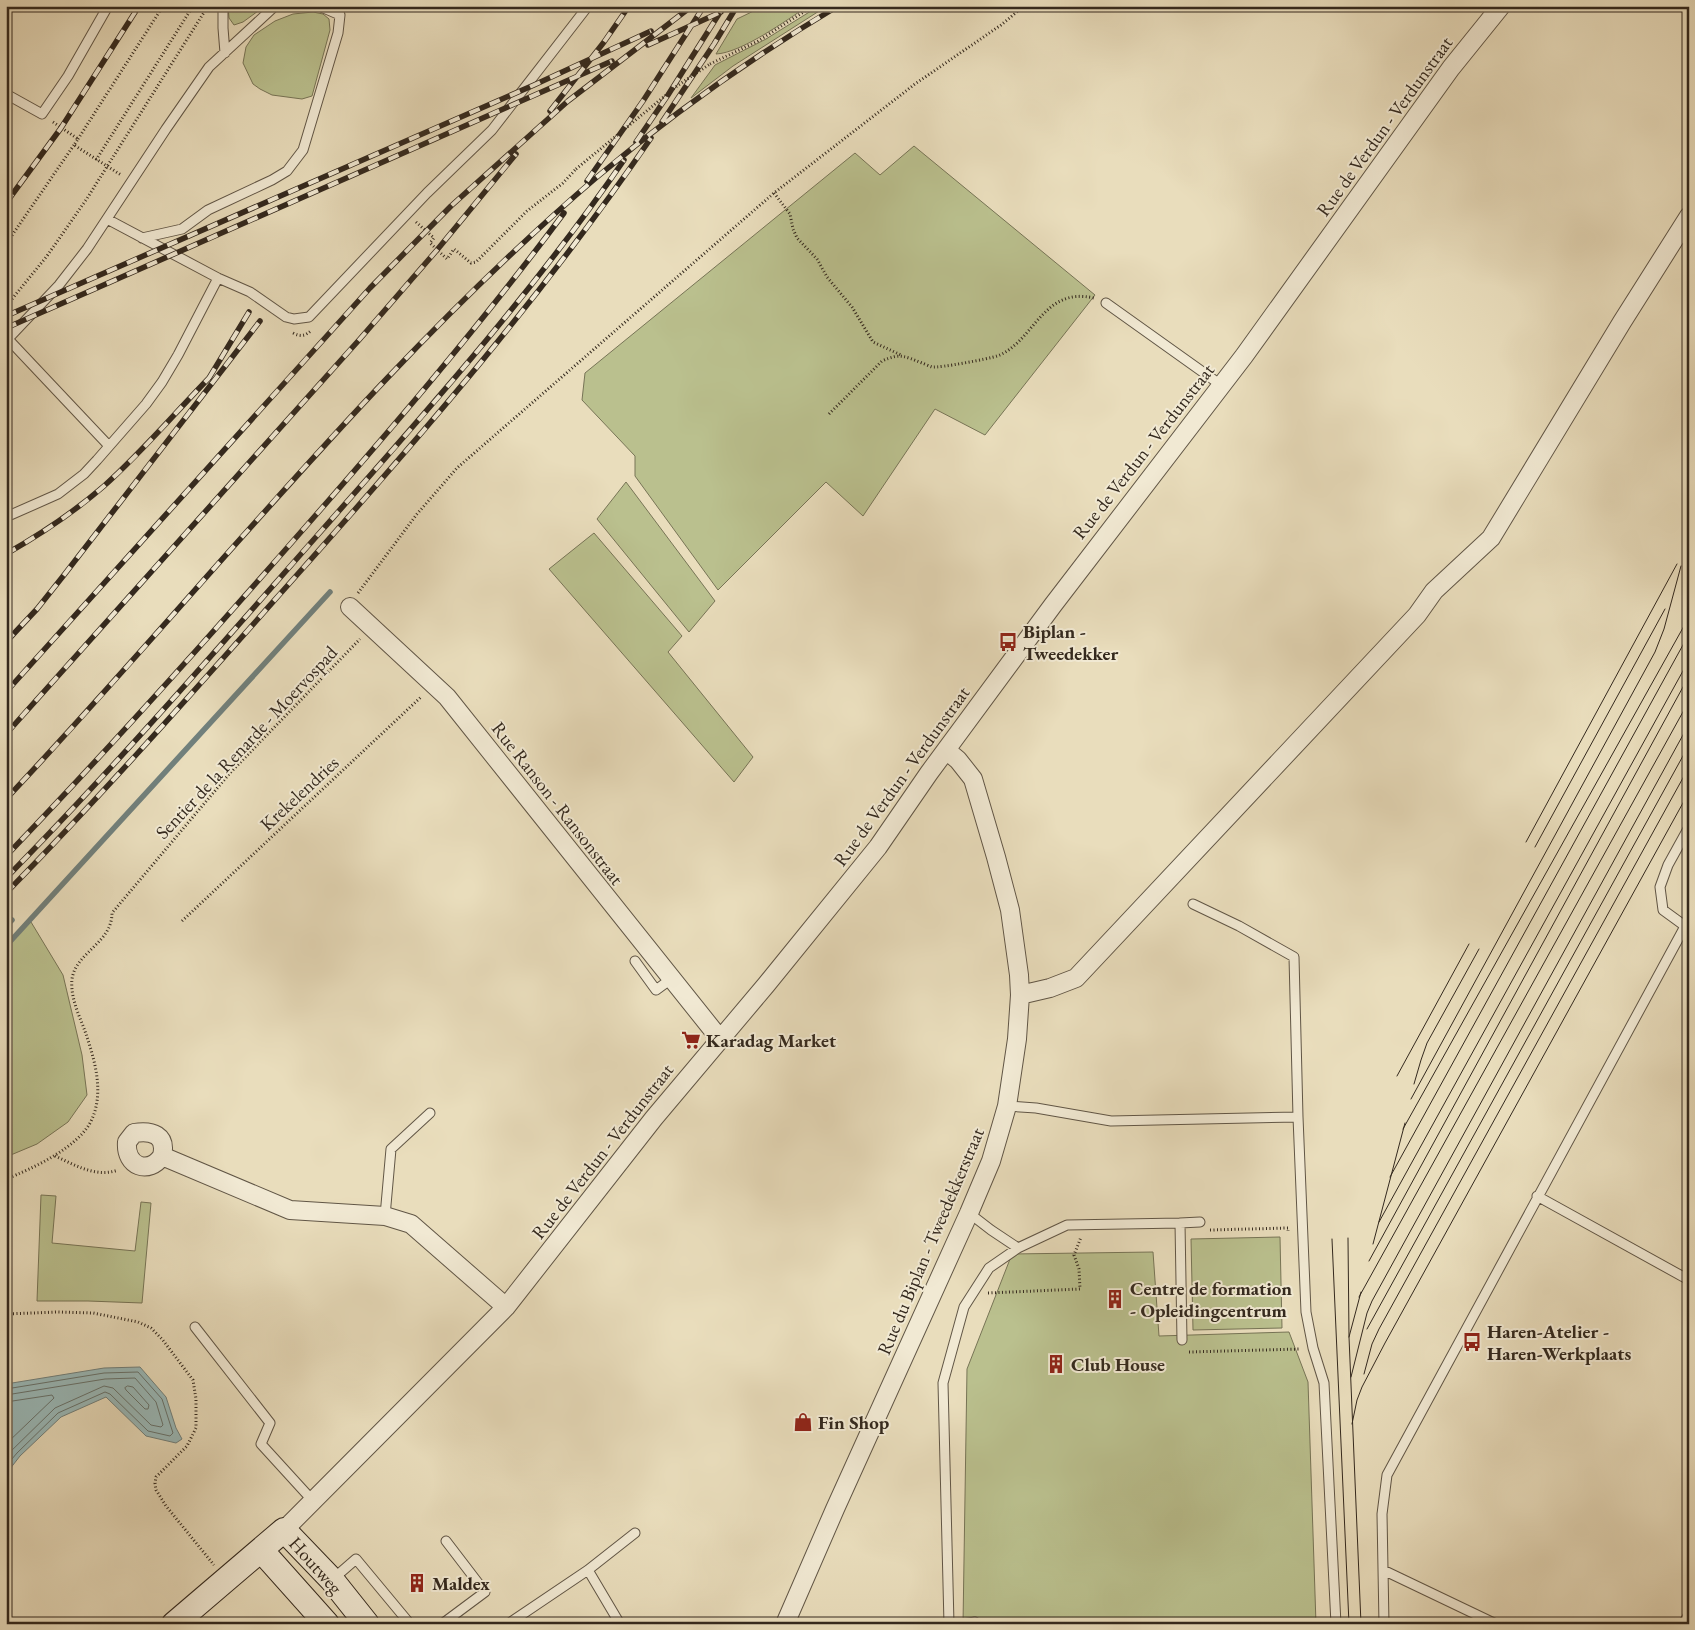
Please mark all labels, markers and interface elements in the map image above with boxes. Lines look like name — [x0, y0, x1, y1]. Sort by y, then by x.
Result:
street label: Rue de Verdun - Verdunstraat — [1311, 31, 1458, 221]
street label: Rue de Verdun - Verdunstraat — [1067, 358, 1220, 544]
place label: Biplan - Tweedekker — [1023, 619, 1118, 666]
bus stop icon: Biplan - Tweedekker — [997, 631, 1019, 653]
street label: Sentier de la Renarde - Moervospad — [150, 640, 343, 844]
street label: Rue de Verdun - Verdunstraat — [828, 681, 975, 871]
street label: Rue Ranson - Ransonstraat — [486, 717, 629, 890]
street label: Krekelendries — [255, 750, 344, 836]
place label: Karadag Market — [706, 1028, 836, 1053]
supermarket icon: Karadag Market — [680, 1029, 702, 1051]
street label: Rue de Verdun - Verdunstraat — [526, 1058, 679, 1244]
street label: Rue du Biplan - Tweedekkerstraat — [871, 1124, 990, 1359]
place label: Centre de formation - Opleidingcentrum — [1130, 1276, 1292, 1323]
building icon: Centre de formation - Opleidingcentrum — [1104, 1288, 1126, 1310]
place label: Haren-Atelier - Haren-Werkplaats — [1487, 1319, 1631, 1366]
bus stop icon: Haren-Atelier - Haren-Werkplaats — [1461, 1331, 1483, 1353]
place label: Club House — [1071, 1352, 1165, 1377]
building icon: Club House — [1045, 1353, 1067, 1375]
place label: Fin Shop — [818, 1410, 890, 1435]
shop icon: Fin Shop — [792, 1411, 814, 1433]
street label: Houtweg — [283, 1531, 348, 1600]
place label: Maldex — [432, 1571, 490, 1596]
building icon: Maldex — [406, 1572, 428, 1594]

